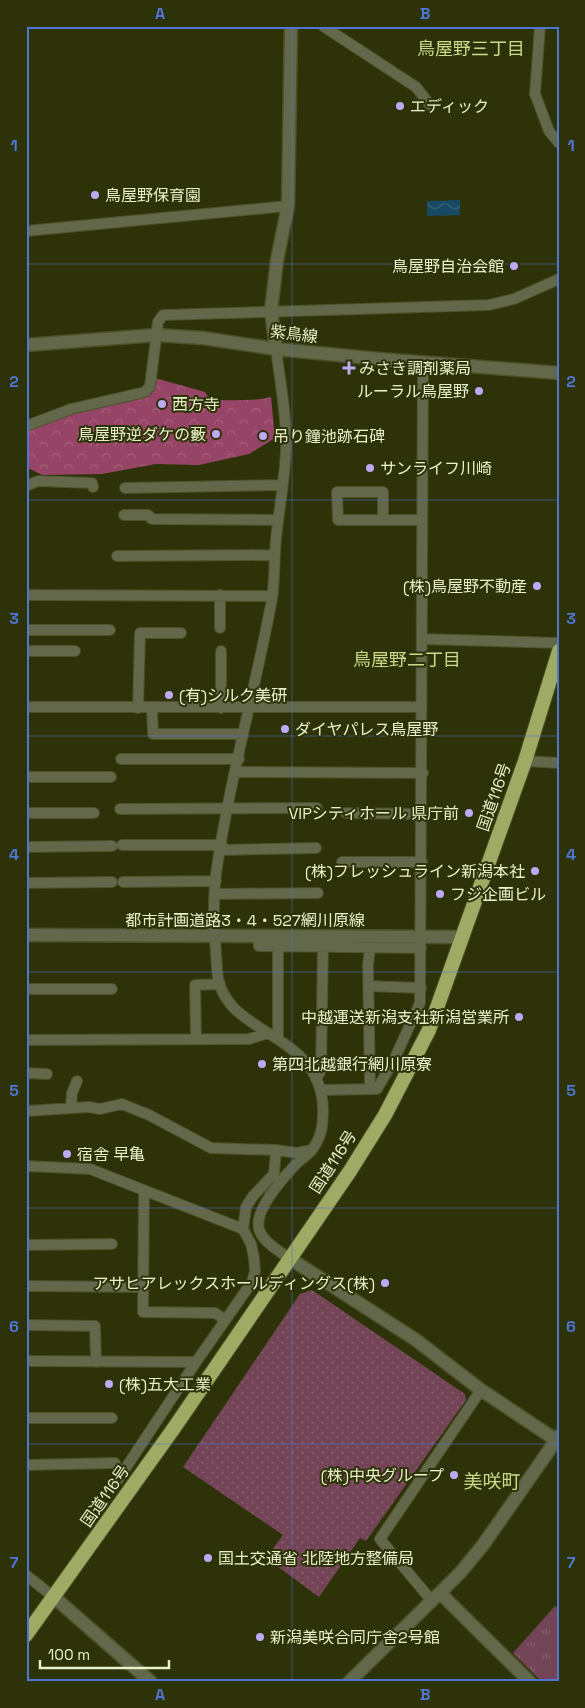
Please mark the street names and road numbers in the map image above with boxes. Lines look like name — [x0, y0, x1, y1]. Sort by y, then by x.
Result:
street label: 紫鳥線 — [269, 321, 319, 347]
street label: 国道116号 — [472, 760, 516, 834]
street label: 都市計画道路3・4・527網川原線 — [125, 910, 365, 931]
street label: 国道116号 — [305, 1126, 361, 1198]
street label: 国道116号 — [76, 1461, 134, 1531]

